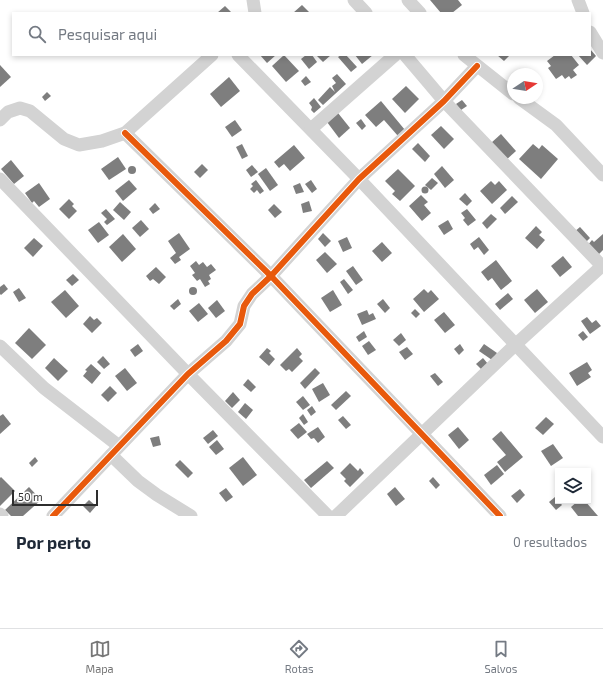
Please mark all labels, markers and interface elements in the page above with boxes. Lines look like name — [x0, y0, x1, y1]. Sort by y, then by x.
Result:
search box — [12, 12, 591, 56]
icon: search — [26, 23, 48, 45]
text: Pesquisar aqui — [58, 25, 157, 43]
north arrow — [507, 68, 543, 104]
map controls — [555, 468, 591, 504]
button: layers — [555, 468, 591, 504]
scale bar — [12, 488, 98, 507]
text: 50 m — [18, 490, 43, 503]
text: Por perto — [16, 532, 91, 552]
text: 0 resultados — [513, 534, 587, 550]
tab: Mapa — [86, 638, 114, 675]
tab: Rotas — [285, 638, 314, 675]
tab: Salvos — [485, 638, 517, 675]

